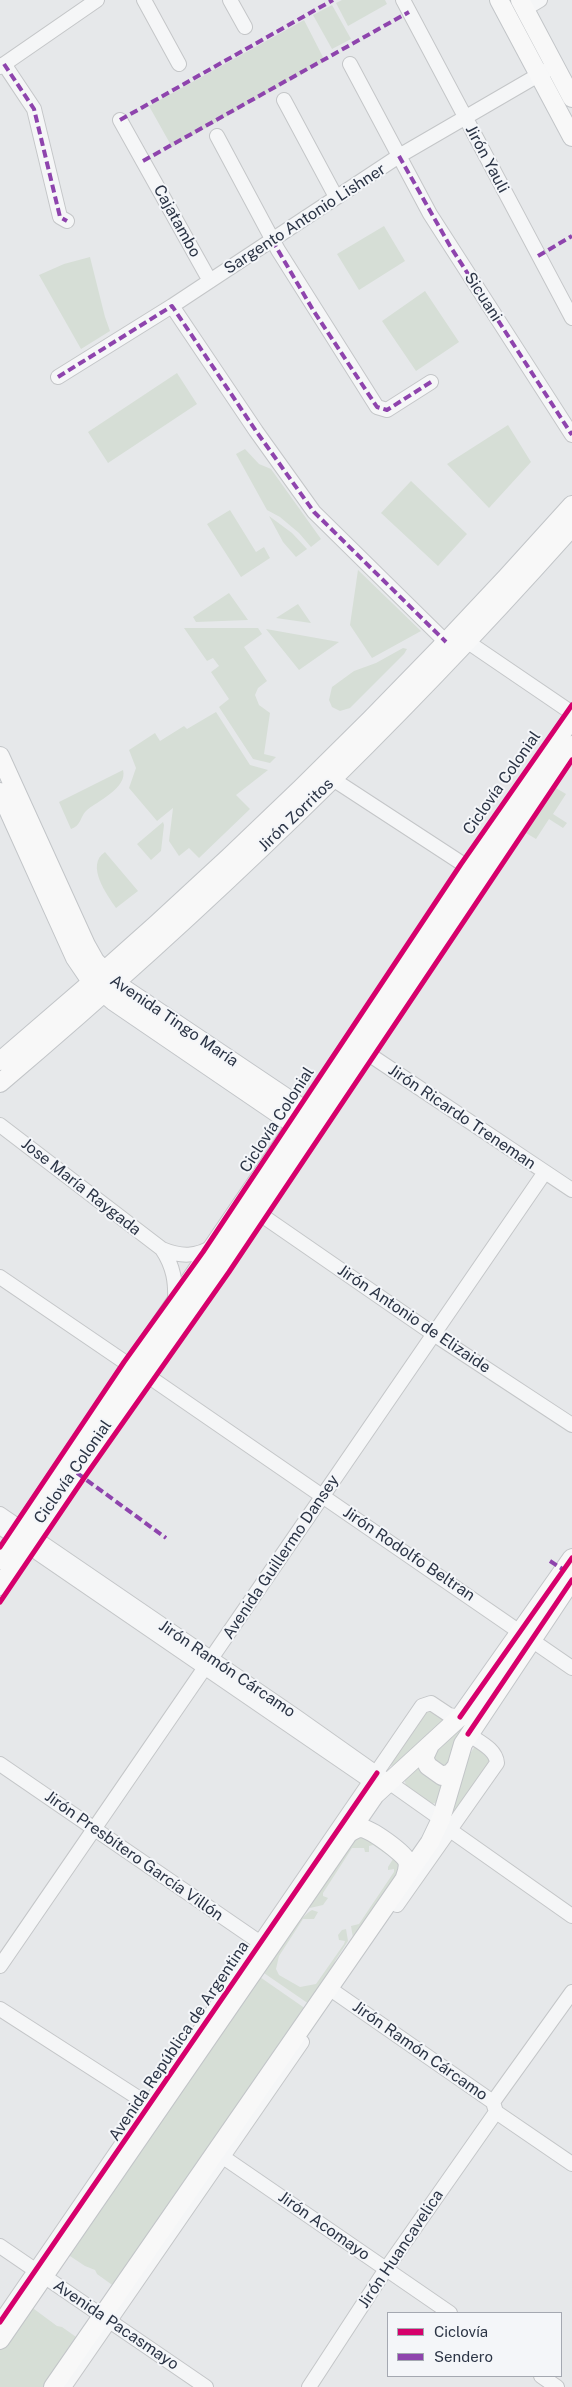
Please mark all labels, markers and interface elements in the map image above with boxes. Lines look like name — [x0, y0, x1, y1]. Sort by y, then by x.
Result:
street label: Jirón Yauli — [461, 122, 513, 196]
street label: Sargento Antonio Lishner — [221, 160, 389, 278]
street label: Cajatambo — [149, 181, 205, 261]
street label: Sicuani — [460, 269, 506, 325]
street label: Ciclovía Colonial — [459, 728, 545, 838]
street label: Jirón Zorritos — [254, 774, 338, 856]
street label: Avenida Tingo María — [106, 971, 242, 1071]
street label: Jirón Ricardo Treneman — [385, 1060, 539, 1174]
street label: Ciclovía Colonial — [236, 1064, 318, 1176]
street label: Jose María Raygada — [17, 1134, 145, 1240]
street label: Jirón Antonio de Elizaide — [334, 1261, 494, 1377]
street label: Ciclovía Colonial — [30, 1417, 116, 1527]
street label: Avenida Guillermo Dansey — [219, 1471, 343, 1643]
street label: Jirón Rodolfo Beltran — [339, 1503, 479, 1605]
street label: Jirón Ramón Cárcamo — [155, 1616, 299, 1722]
street label: Jirón Presbítero García Villón — [41, 1787, 227, 1925]
street label: Avenida República de Argentina — [105, 1937, 253, 2145]
street label: Jirón Ramón Cárcamo — [349, 1997, 491, 2105]
street label: Jirón Huancavelica — [354, 2186, 448, 2312]
street label: Jirón Acomayo — [275, 2187, 373, 2265]
street label: Avenida Pacasmayo — [50, 2276, 182, 2374]
legend — [387, 2312, 562, 2377]
text: Ciclovía — [434, 2323, 488, 2340]
text: Sendero — [434, 2348, 493, 2365]

